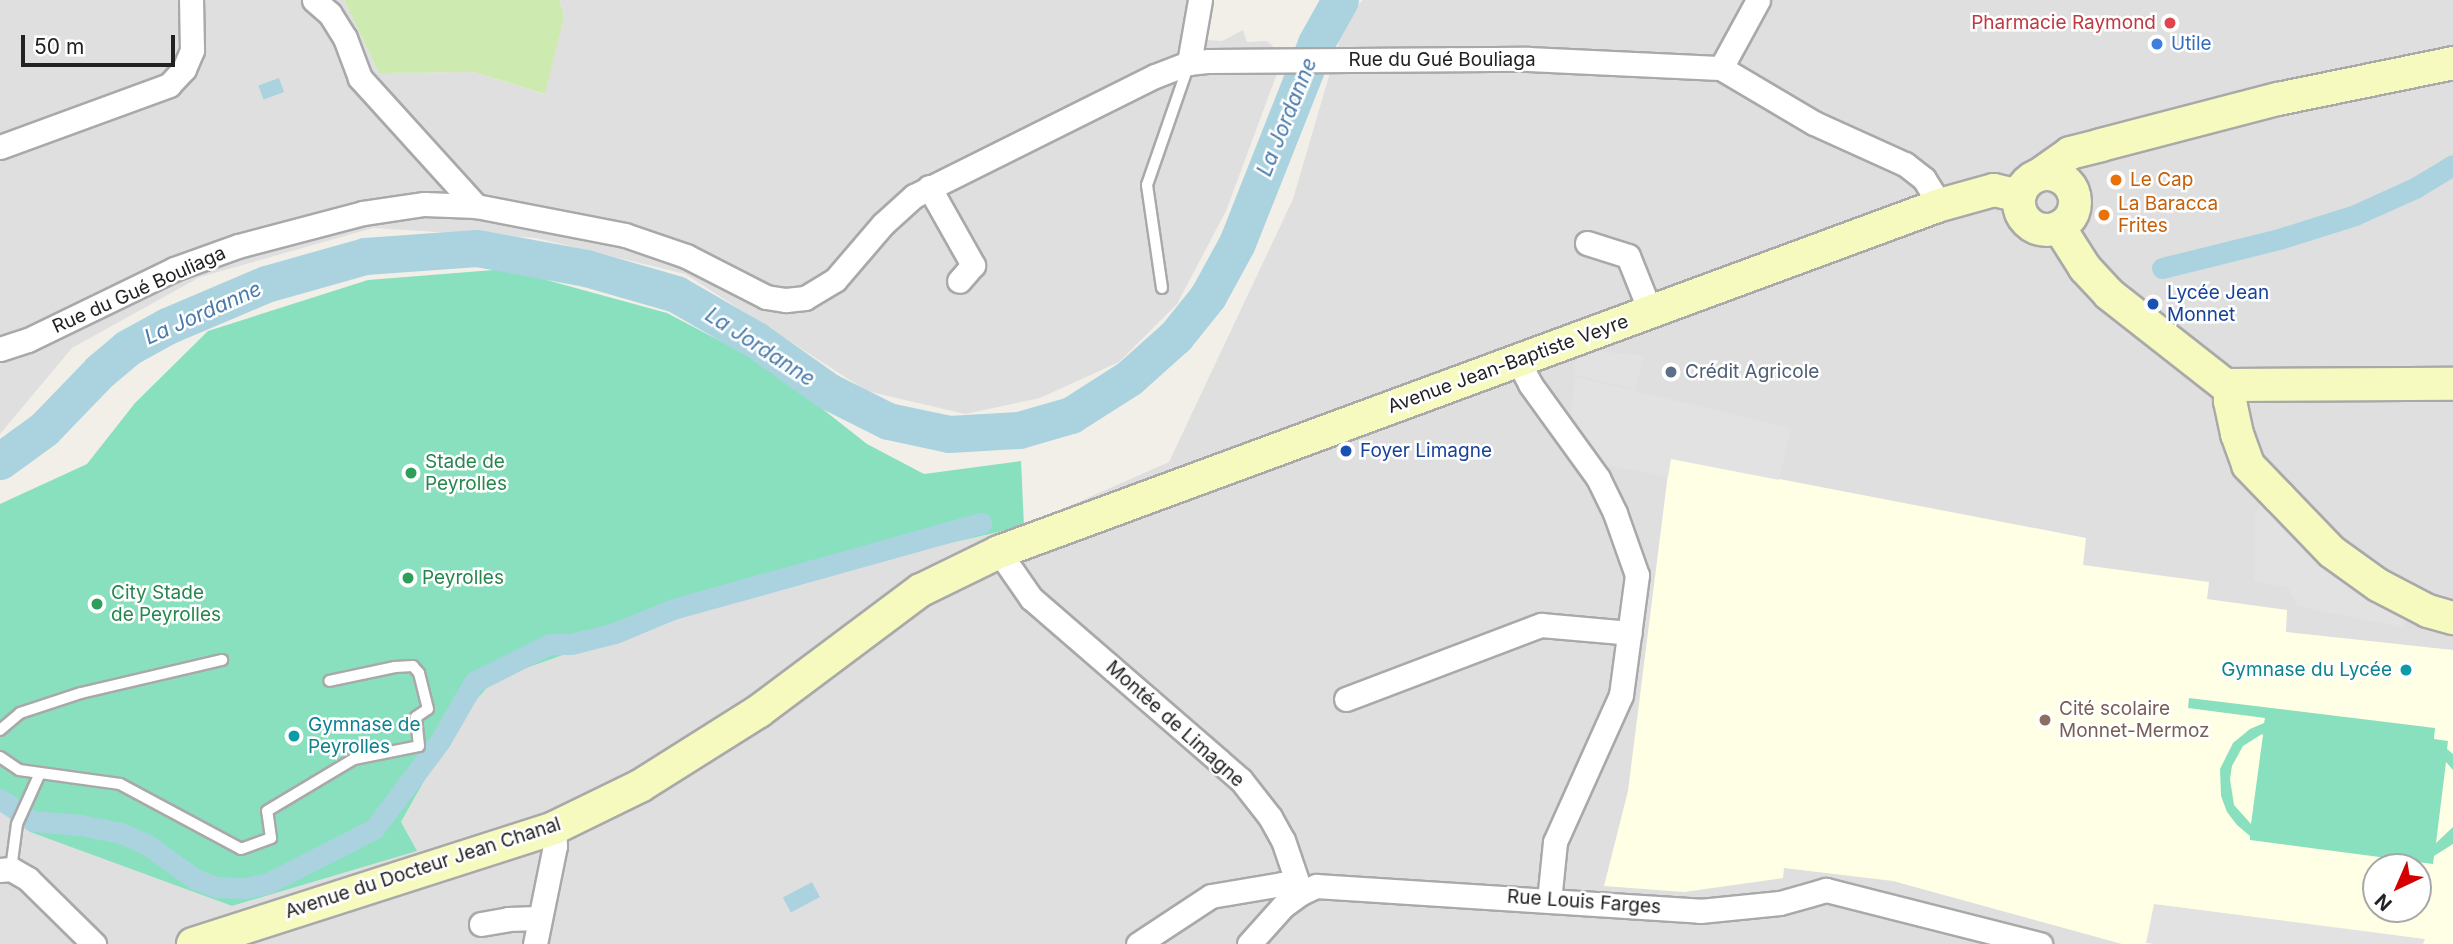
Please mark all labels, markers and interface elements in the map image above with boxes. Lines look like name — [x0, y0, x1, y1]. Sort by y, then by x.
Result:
place label: Pharmacie Raymond — [1971, 12, 2156, 34]
marker: Pharmacie Raymond — [2162, 15, 2178, 31]
scale bar — [24, 21, 178, 65]
place label: Utile — [2171, 33, 2212, 55]
text: 50 m — [34, 34, 84, 59]
marker: Utile — [2149, 36, 2165, 52]
street label: Rue du Gué Bouliaga — [1348, 49, 1536, 71]
water label: La Jordanne — [1252, 54, 1322, 180]
place label: Le Cap — [2130, 169, 2193, 191]
marker: Le Cap — [2108, 172, 2124, 188]
place label: La Baracca Frites — [2118, 193, 2218, 237]
marker: La Baracca Frites — [2096, 207, 2112, 223]
street label: Rue du Gué Bouliaga — [49, 242, 229, 338]
water label: La Jordanne — [141, 276, 265, 350]
place label: Lycée Jean Monnet — [2167, 282, 2269, 326]
marker: Lycée Jean Monnet — [2145, 296, 2161, 312]
water label: La Jordanne — [701, 302, 819, 392]
street label: Avenue Jean-Baptiste Veyre — [1385, 310, 1631, 418]
place label: Crédit Agricole — [1685, 361, 1819, 383]
marker: Crédit Agricole — [1663, 364, 1679, 380]
place label: Foyer Limagne — [1360, 440, 1492, 462]
marker: Foyer Limagne — [1338, 443, 1354, 459]
place label: Stade de Peyrolles — [425, 451, 507, 495]
marker: Stade de Peyrolles — [403, 465, 419, 481]
place label: Peyrolles — [422, 567, 504, 589]
marker: Peyrolles — [400, 570, 416, 586]
place label: City Stade de Peyrolles — [111, 582, 221, 626]
marker: City Stade de Peyrolles — [89, 596, 105, 612]
street label: Montée de Limagne — [1101, 656, 1249, 792]
place label: Gymnase du Lycée — [2221, 659, 2392, 681]
marker: Gymnase du Lycée — [2398, 662, 2414, 678]
place label: Cité scolaire Monnet-Mermoz — [2059, 698, 2210, 742]
marker: Cité scolaire Monnet-Mermoz — [2037, 712, 2053, 728]
place label: Gymnase de Peyrolles — [308, 714, 421, 758]
marker: Gymnase de Peyrolles — [286, 728, 302, 744]
street label: Avenue du Docteur Jean Chanal — [282, 813, 564, 923]
north arrow — [2362, 853, 2432, 923]
street label: Rue Louis Farges — [1506, 885, 1662, 919]
text: N — [2370, 889, 2397, 915]

